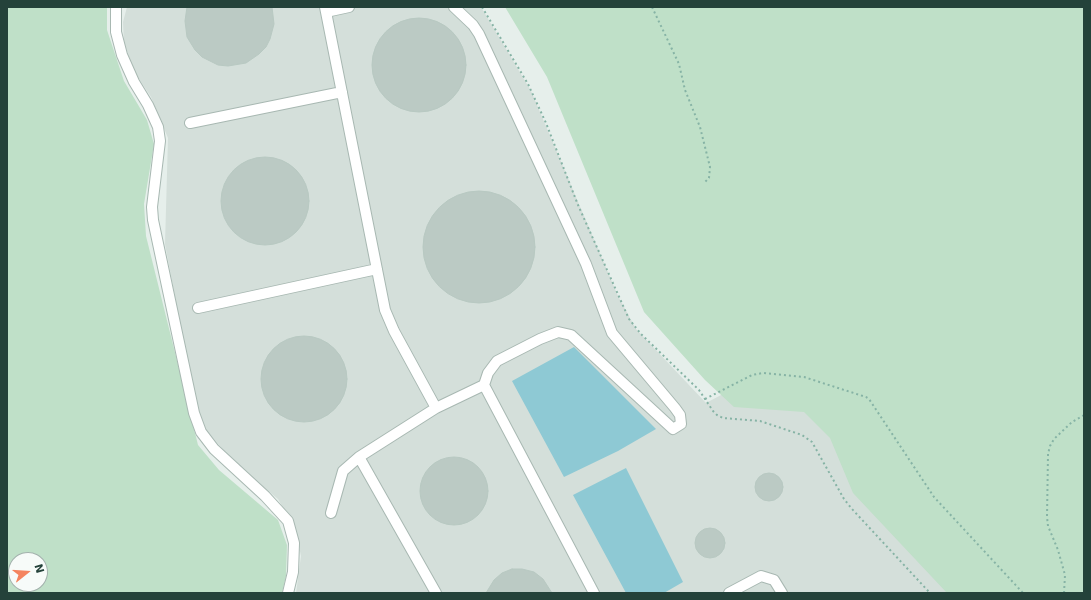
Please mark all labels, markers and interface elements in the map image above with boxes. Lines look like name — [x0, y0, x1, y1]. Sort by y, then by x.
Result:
north arrow — [8, 552, 48, 592]
text: N — [31, 562, 47, 575]

